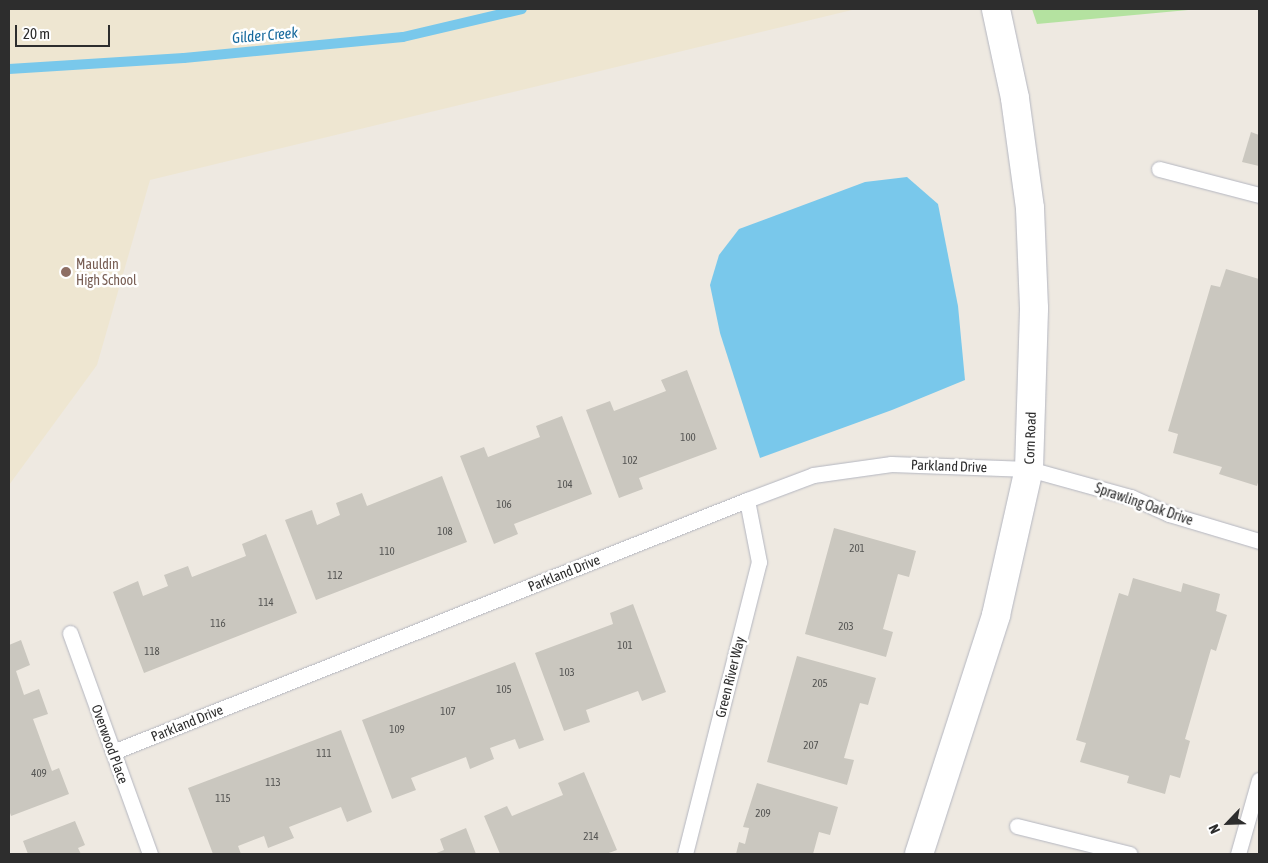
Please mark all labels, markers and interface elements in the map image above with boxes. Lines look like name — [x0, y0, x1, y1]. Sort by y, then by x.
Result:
scale bar — [18, 15, 112, 47]
water label: Gilder Creek — [231, 23, 299, 47]
text: 20 m — [23, 25, 50, 42]
place label: Mauldin High School — [76, 256, 137, 288]
marker: Mauldin High School — [60, 266, 72, 278]
street label: Corn Road — [1021, 412, 1039, 464]
house number: 100 — [680, 430, 696, 444]
house number: 102 — [622, 453, 638, 467]
street label: Parkland Drive — [911, 456, 987, 476]
house number: 104 — [557, 477, 573, 491]
street label: Sprawling Oak Drive — [1093, 479, 1195, 529]
house number: 106 — [496, 497, 512, 511]
house number: 108 — [437, 524, 453, 538]
house number: 201 — [849, 541, 865, 555]
house number: 110 — [379, 544, 395, 558]
street label: Parkland Drive — [526, 551, 602, 595]
house number: 112 — [327, 568, 343, 582]
house number: 114 — [258, 595, 274, 609]
house number: 116 — [210, 616, 226, 630]
house number: 203 — [838, 619, 854, 633]
street label: Green River Way — [712, 635, 748, 719]
house number: 101 — [617, 638, 633, 652]
house number: 118 — [144, 644, 160, 658]
house number: 103 — [559, 665, 575, 679]
house number: 205 — [812, 676, 828, 690]
house number: 105 — [496, 682, 512, 696]
street label: Parkland Drive — [149, 701, 225, 745]
street label: Overwood Place — [88, 702, 132, 786]
house number: 107 — [440, 704, 456, 718]
house number: 109 — [389, 722, 405, 736]
house number: 207 — [803, 738, 819, 752]
house number: 111 — [316, 746, 332, 760]
house number: 409 — [31, 766, 47, 780]
house number: 113 — [265, 775, 281, 789]
house number: 115 — [215, 791, 231, 805]
north arrow — [1203, 798, 1253, 848]
house number: 209 — [755, 806, 771, 820]
text: N — [1205, 822, 1223, 836]
house number: 214 — [583, 829, 599, 843]

